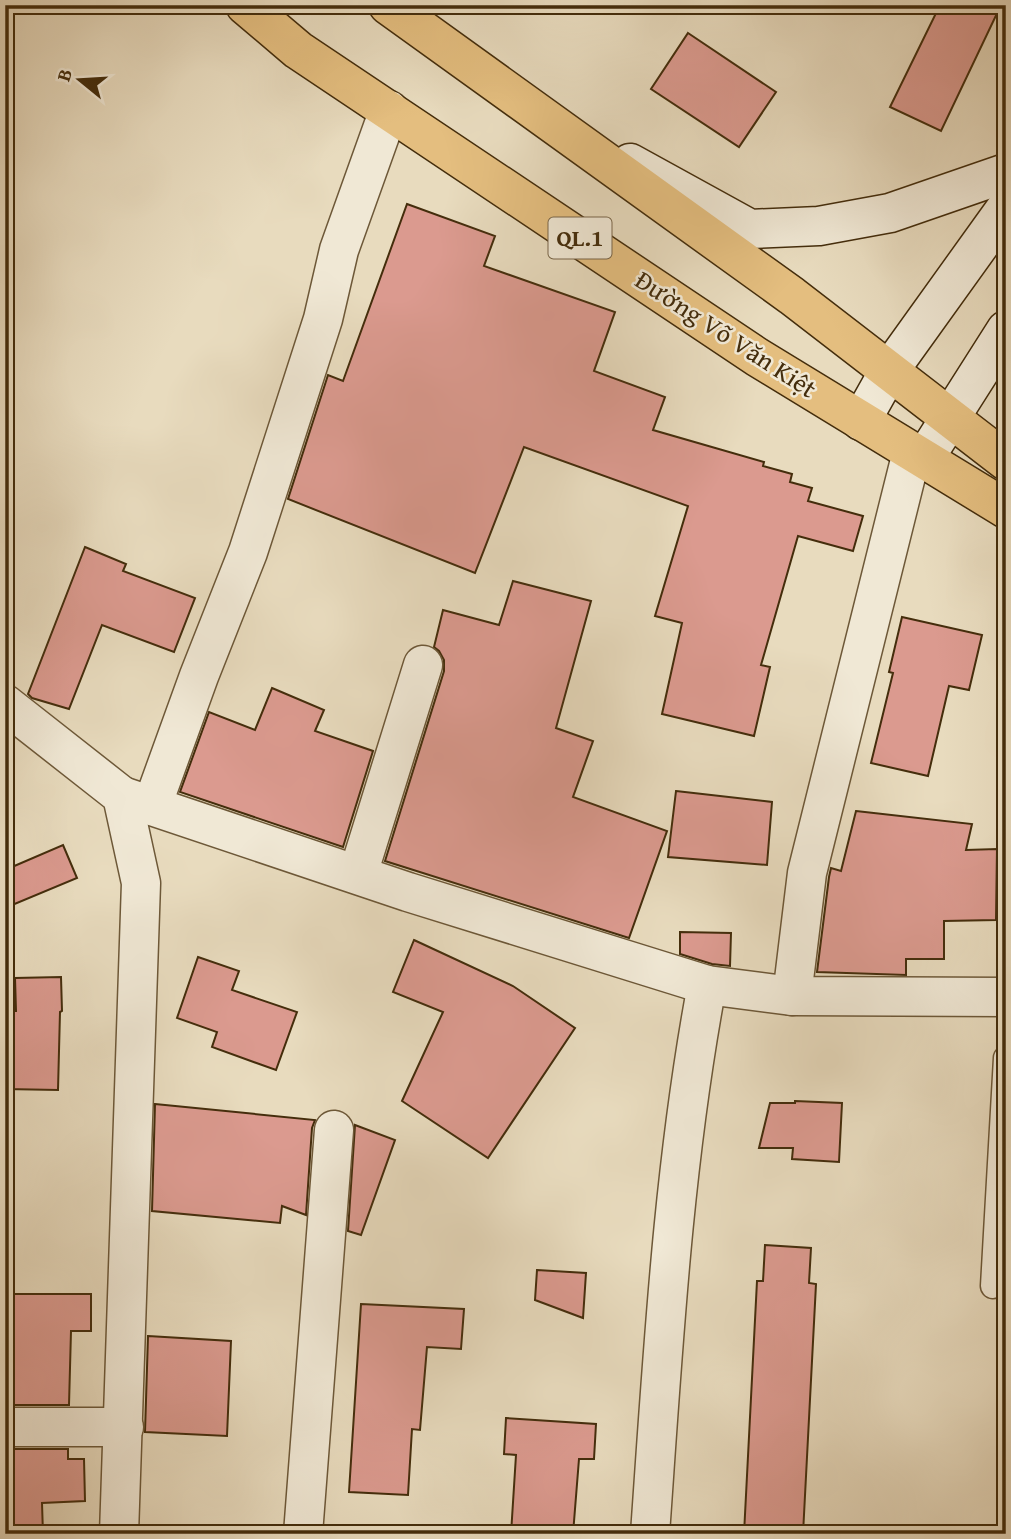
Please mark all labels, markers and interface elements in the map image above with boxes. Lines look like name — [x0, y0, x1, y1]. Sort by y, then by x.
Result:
north arrow — [46, 46, 116, 116]
text: B — [49, 65, 79, 85]
road number: QL.1 — [548, 218, 612, 258]
street label: Đường Võ Văn Kiệt — [628, 260, 825, 407]

